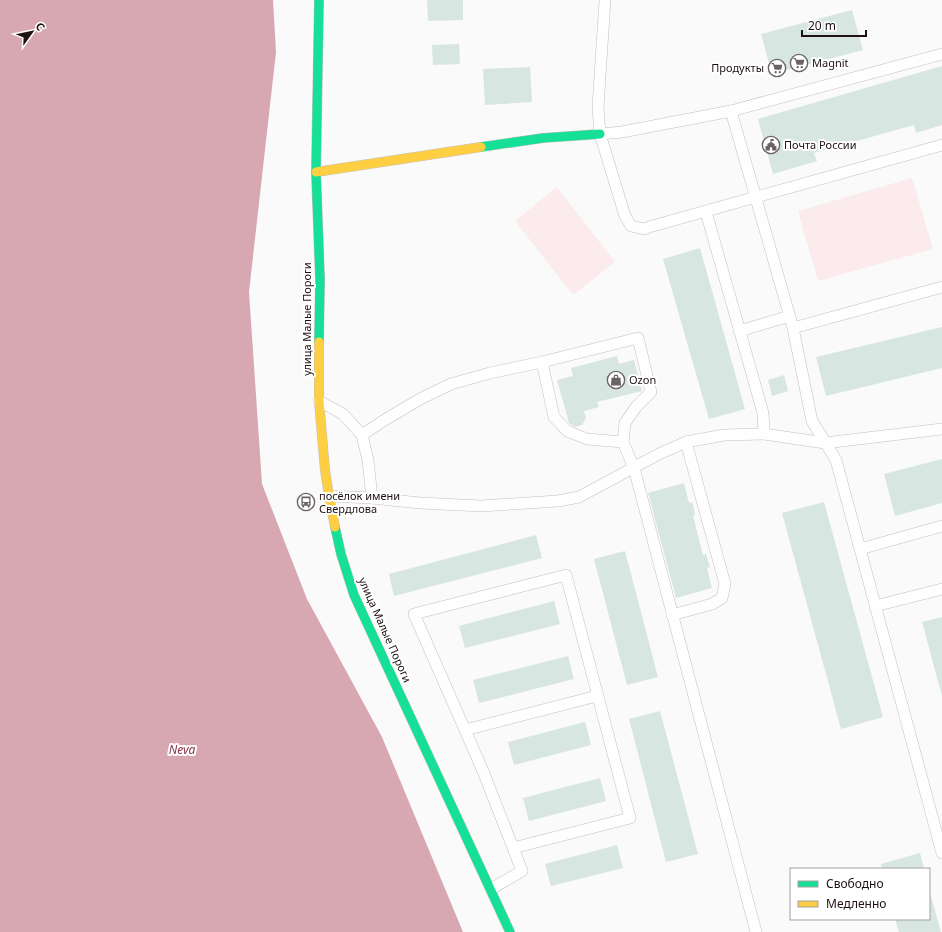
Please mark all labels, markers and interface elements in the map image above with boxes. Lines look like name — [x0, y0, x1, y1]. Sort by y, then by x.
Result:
north arrow — [12, 12, 52, 52]
scale bar — [802, 12, 866, 38]
text: 20 m — [808, 17, 836, 34]
text: С — [33, 19, 49, 33]
supermarket icon: Magnit — [789, 53, 809, 73]
place label: Magnit — [812, 55, 849, 70]
supermarket icon: Продукты — [767, 58, 787, 78]
place label: Продукты — [711, 60, 764, 75]
public building icon: Почта России — [761, 135, 781, 155]
place label: Почта России — [784, 137, 857, 152]
street label: улица Малые Пороги — [299, 262, 314, 376]
shop icon: Ozon — [606, 370, 626, 390]
place label: Ozon — [629, 372, 656, 387]
place label: посёлок имени Свердлова — [319, 488, 400, 516]
bus stop icon: посёлок имени Свердлова — [296, 492, 316, 512]
street label: улица Малые Пороги — [356, 575, 415, 685]
water label: Neva — [169, 741, 196, 758]
legend — [790, 868, 930, 920]
text: Свободно — [826, 875, 884, 892]
text: Медленно — [826, 895, 886, 912]

